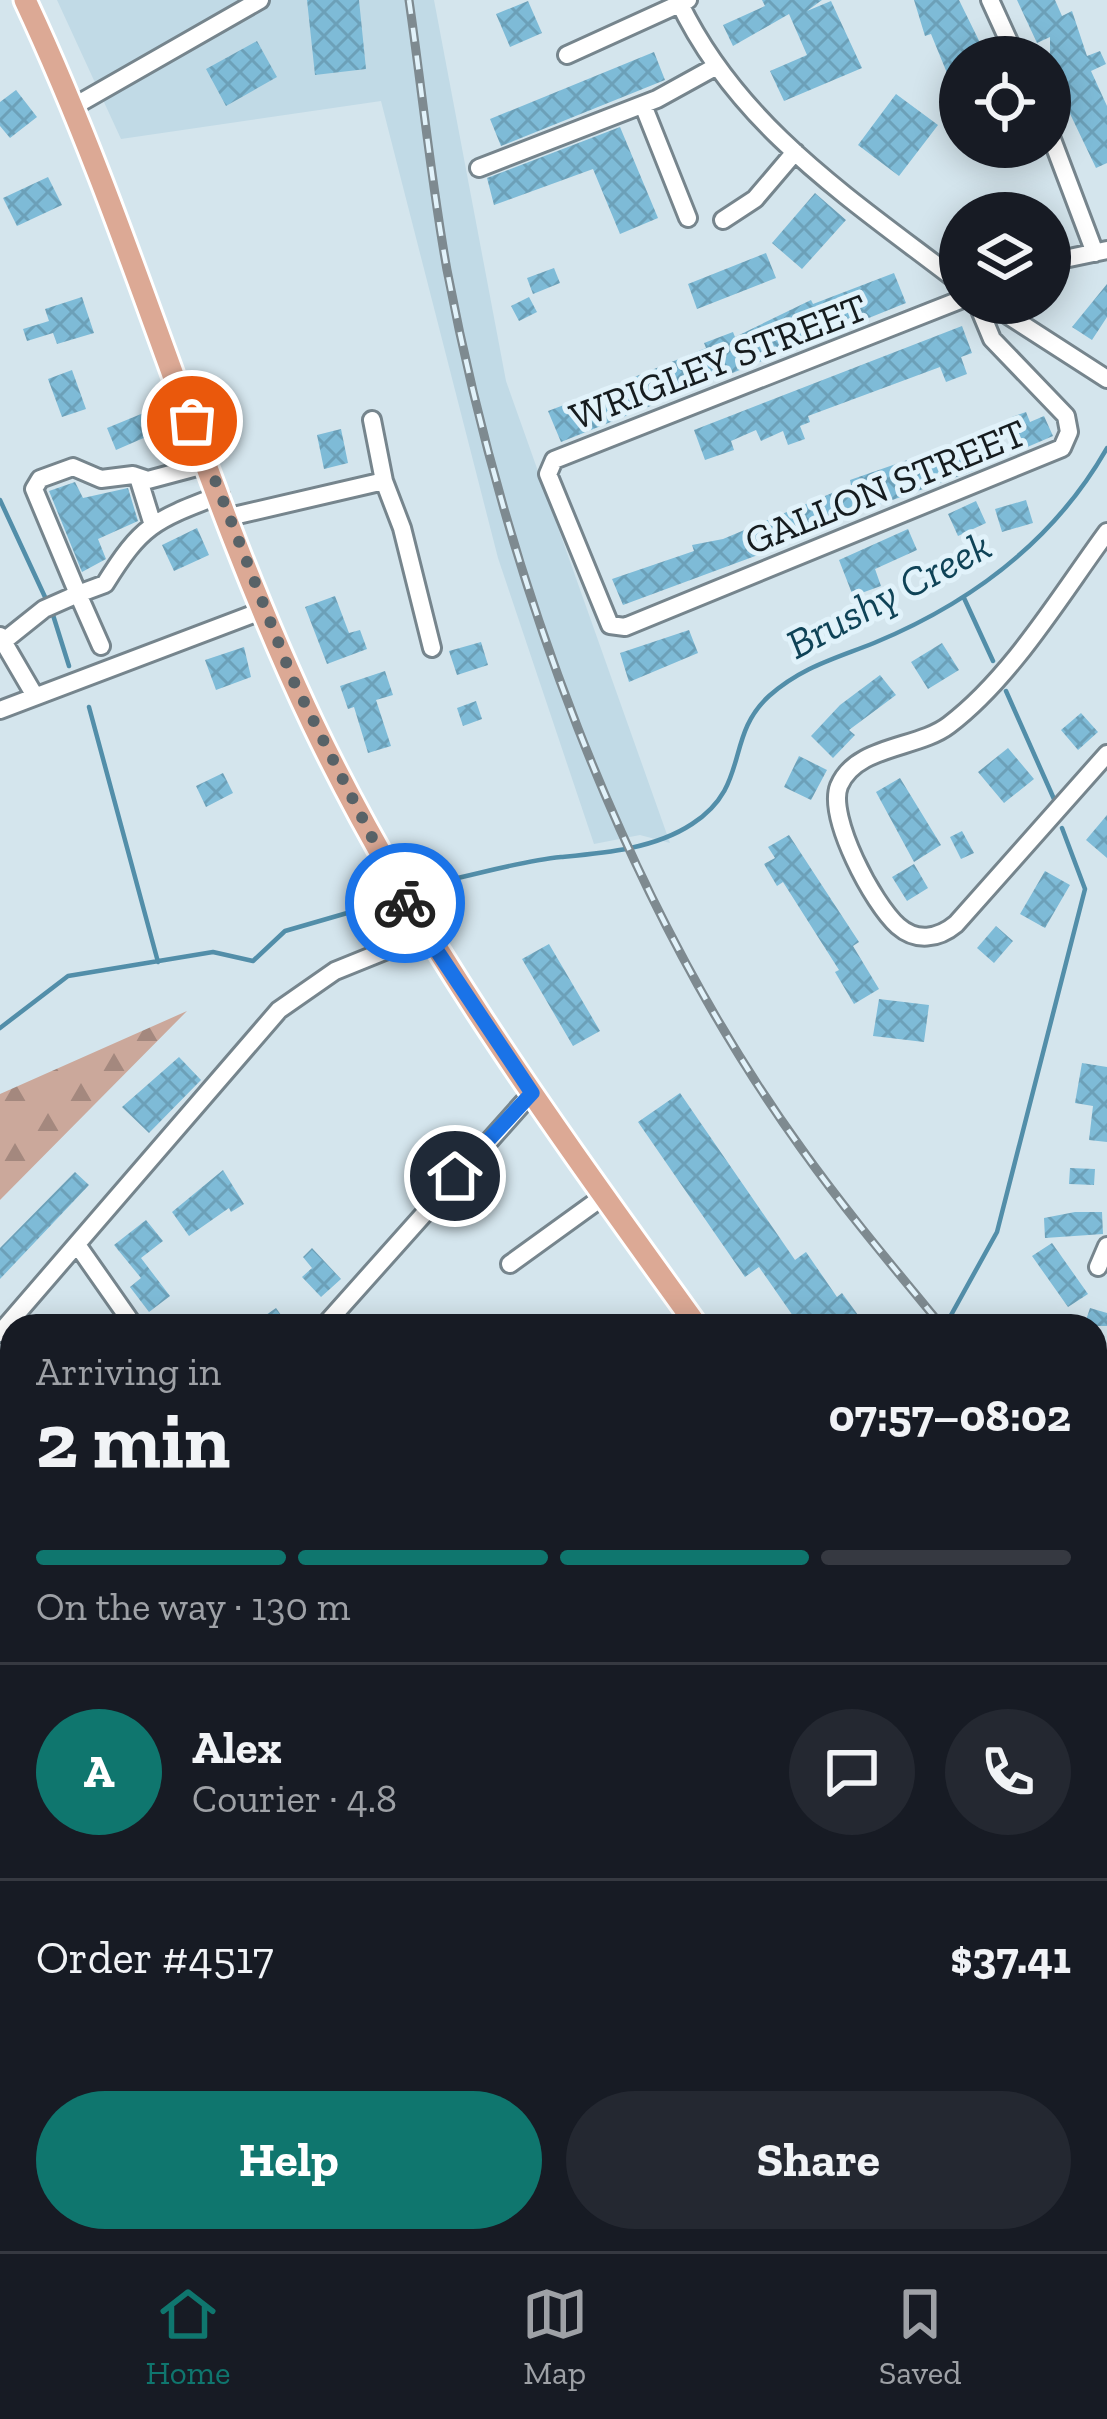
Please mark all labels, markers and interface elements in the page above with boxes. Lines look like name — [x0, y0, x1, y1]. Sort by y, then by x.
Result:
map controls — [939, 36, 1071, 324]
button: locate — [939, 36, 1071, 168]
button: layers — [939, 192, 1071, 324]
street label: WRIGLEY STREET — [563, 283, 873, 440]
pin — [141, 370, 243, 472]
icon: bag — [159, 388, 225, 454]
street label: GALLON STREET — [738, 409, 1033, 564]
water label: Brushy Creek — [777, 519, 999, 670]
courier — [345, 843, 465, 963]
icon: bike — [372, 870, 438, 936]
pin — [404, 1125, 506, 1227]
icon: home — [422, 1143, 488, 1209]
text: Arriving in — [36, 1348, 221, 1395]
text: 07:57–08:02 — [829, 1389, 1071, 1443]
text: 2 min — [36, 1393, 230, 1487]
text: On the way · 130 m — [36, 1583, 350, 1630]
button: chat — [789, 1709, 915, 1835]
button: phone — [945, 1709, 1071, 1835]
text: Alex — [192, 1721, 282, 1775]
text: A — [84, 1745, 114, 1799]
text: Courier · 4.8 — [192, 1775, 397, 1822]
text: Order #4517 — [36, 1931, 274, 1985]
text: $37.41 — [950, 1931, 1071, 1985]
button: Help — [36, 2091, 542, 2229]
button: Share — [566, 2091, 1071, 2229]
tab: Home — [146, 2281, 231, 2392]
tab: Map — [522, 2281, 588, 2392]
tab: Saved — [879, 2281, 961, 2392]

